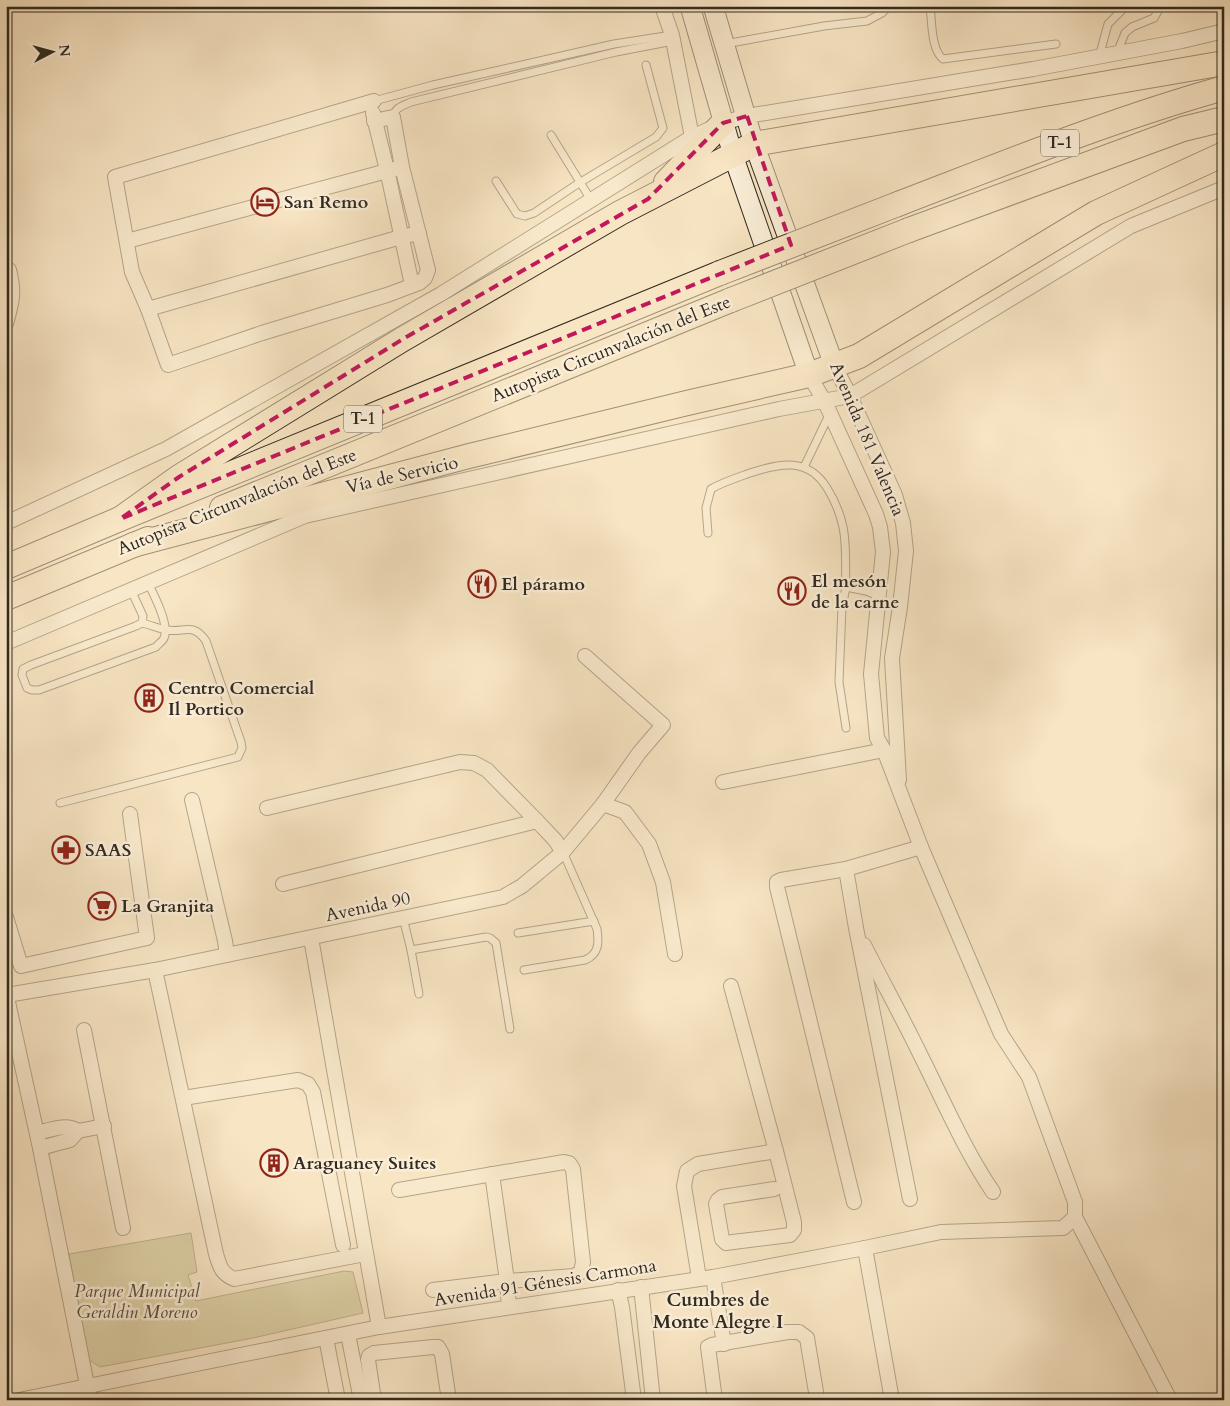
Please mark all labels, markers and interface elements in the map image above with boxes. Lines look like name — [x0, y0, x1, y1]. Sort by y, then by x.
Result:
north arrow — [28, 28, 78, 78]
text: N — [54, 44, 75, 58]
road number: T-1 — [1041, 130, 1079, 156]
hotel icon: San Remo — [250, 187, 280, 217]
place label: San Remo — [284, 190, 368, 215]
street label: Autopista Circunvalación del Este — [488, 289, 734, 409]
street label: Avenida 181 Valencia — [823, 358, 911, 520]
road number: T-1 — [344, 406, 382, 432]
street label: Autopista Circunvalación del Este — [114, 442, 360, 562]
street label: Vía de Servicio — [343, 450, 461, 500]
restaurant icon: El páramo — [467, 569, 497, 599]
place label: El mesón de la carne — [811, 569, 899, 615]
place label: El páramo — [501, 572, 585, 597]
restaurant icon: El mesón de la carne — [777, 576, 807, 606]
place label: Centro Comercial Il Portico — [168, 676, 314, 722]
building icon: Centro Comercial Il Portico — [134, 683, 164, 713]
pharmacy icon: SAAS — [51, 835, 81, 865]
place label: SAAS — [85, 838, 131, 863]
street label: Avenida 90 — [323, 886, 413, 928]
supermarket icon: La Granjita — [87, 891, 117, 921]
place label: La Granjita — [121, 894, 214, 919]
building icon: Araguaney Suites — [259, 1148, 289, 1178]
place label: Araguaney Suites — [293, 1151, 436, 1176]
street label: Avenida 91 Génesis Carmona — [432, 1253, 658, 1313]
park label: Parque Municipal Geraldin Moreno — [74, 1279, 201, 1325]
district label: Cumbres de Monte Alegre I — [653, 1287, 783, 1335]

